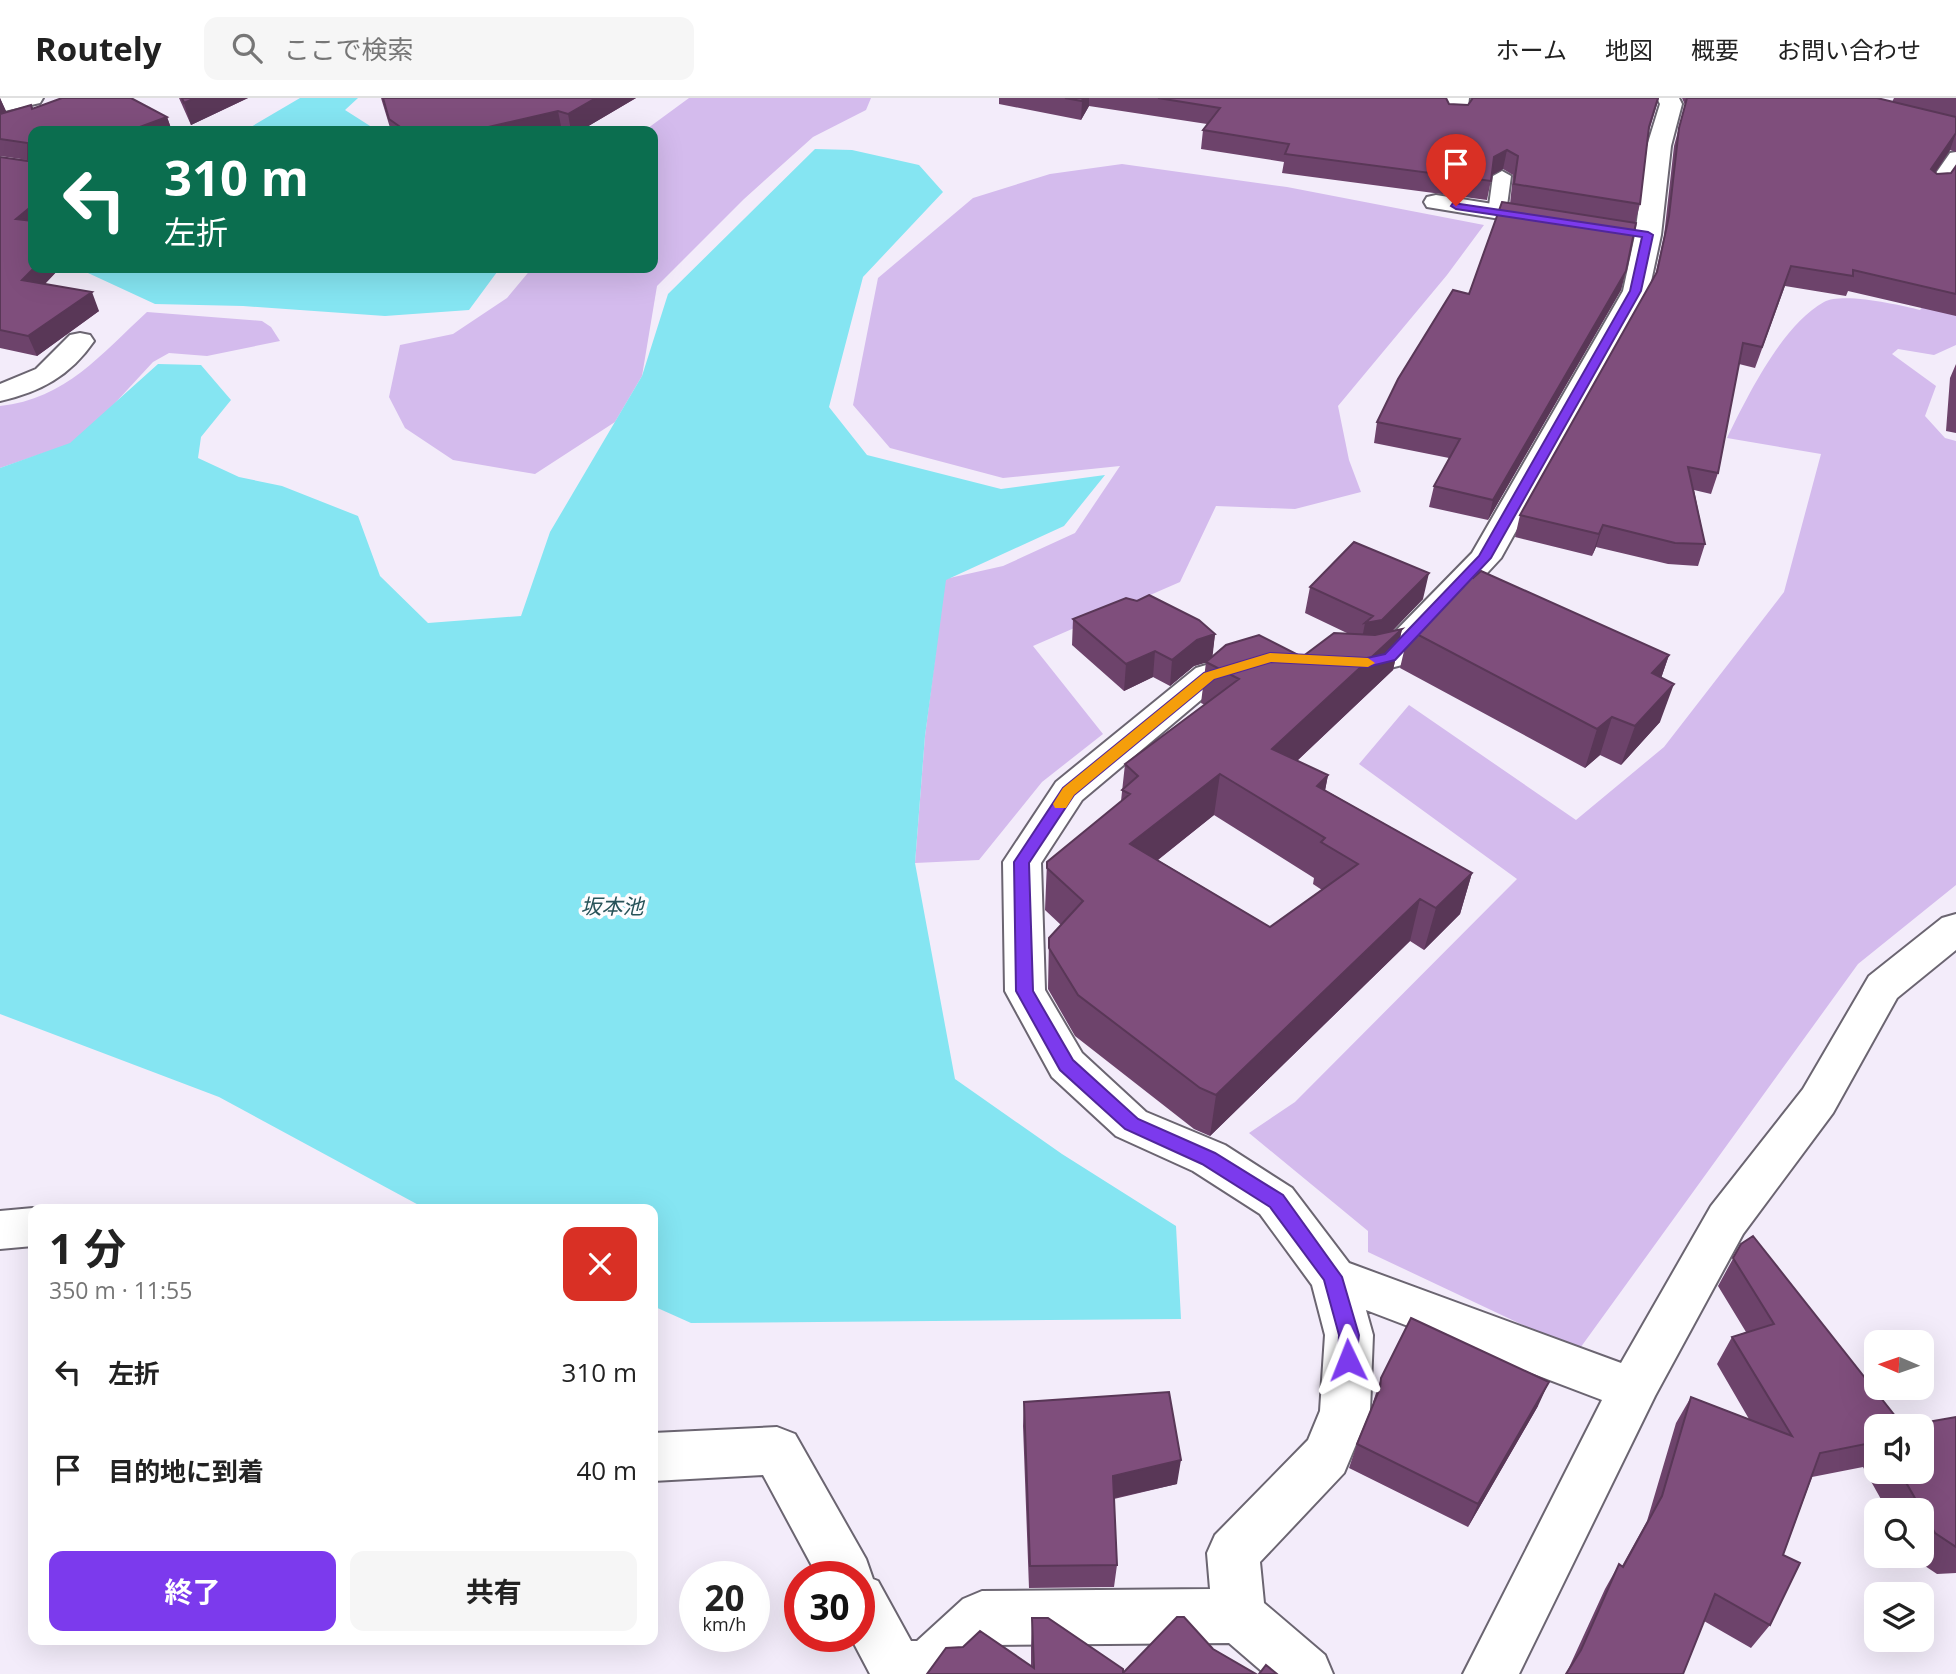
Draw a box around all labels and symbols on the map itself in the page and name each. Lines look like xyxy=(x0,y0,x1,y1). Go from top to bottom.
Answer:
pin xyxy=(1426,134,1486,206)
water label: 坂本池 xyxy=(581,892,645,920)
position arrow xyxy=(1311,1323,1385,1397)
north arrow xyxy=(1864,1330,1934,1400)
speed limit sign: 30 xyxy=(784,1561,875,1652)

